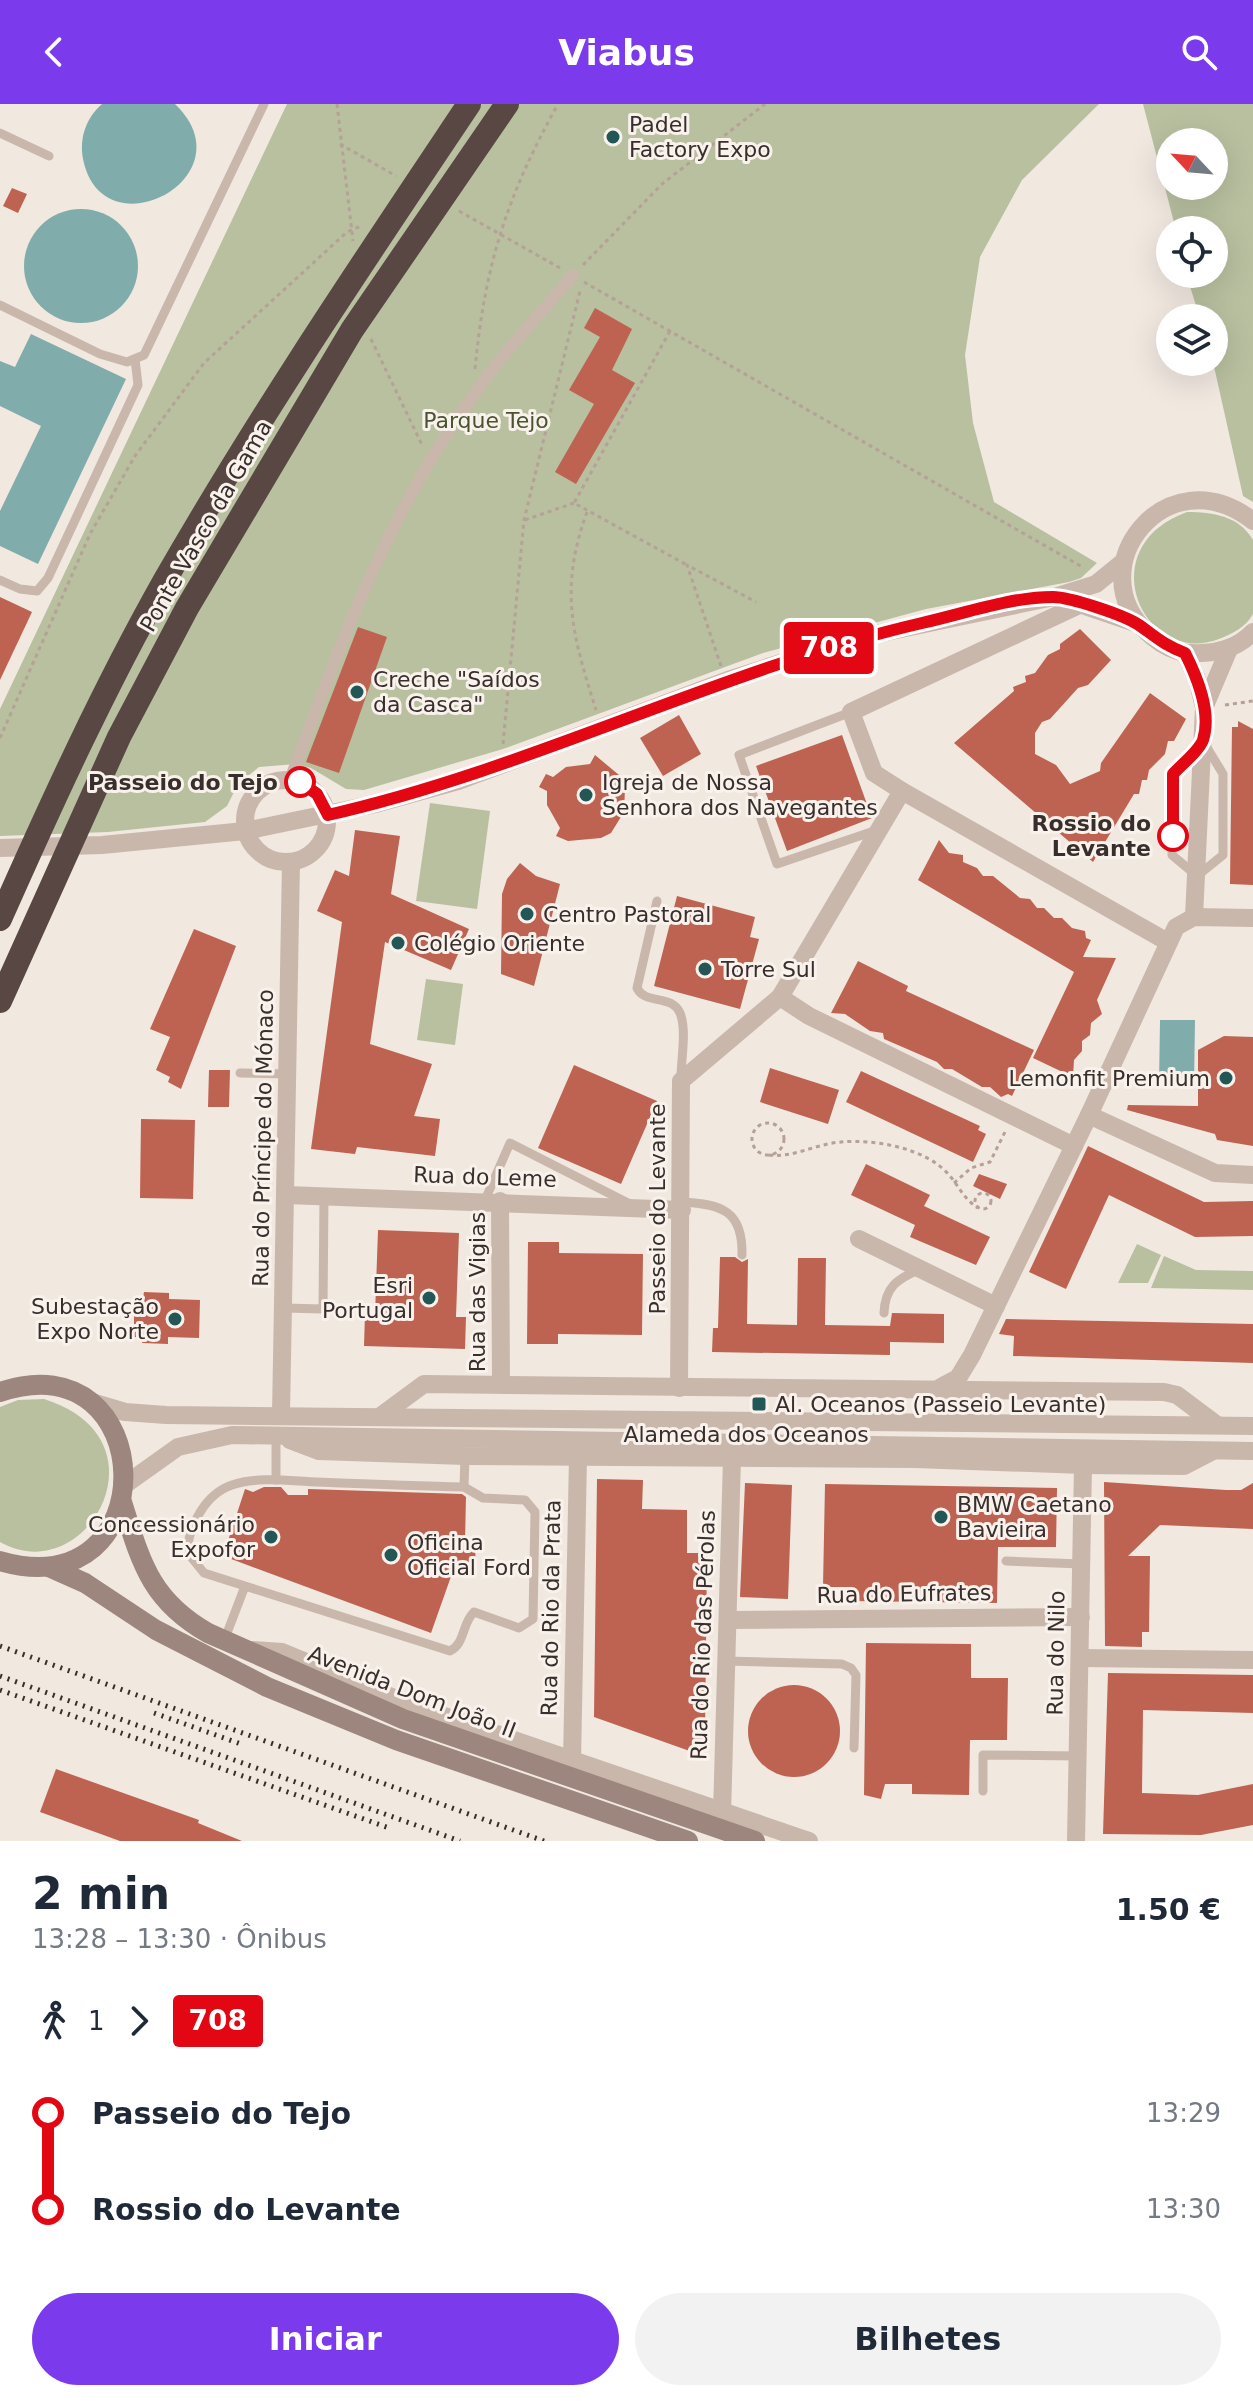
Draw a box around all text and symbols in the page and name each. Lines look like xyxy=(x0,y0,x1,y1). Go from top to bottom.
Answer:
icon: back xyxy=(32,30,76,74)
icon: search xyxy=(1177,30,1221,74)
text: Viabus xyxy=(558,32,695,73)
place label: Padel Factory Expo xyxy=(629,112,771,162)
marker: Padel Factory Expo xyxy=(604,128,622,146)
north arrow xyxy=(1156,128,1228,200)
map controls xyxy=(1156,128,1228,376)
button: locate xyxy=(1156,216,1228,288)
button: layers xyxy=(1156,304,1228,376)
park label: Parque Tejo xyxy=(423,408,549,433)
street label: Ponte Vasco da Gama xyxy=(135,416,277,636)
line badge: 708 xyxy=(783,622,875,674)
text: 708 xyxy=(800,631,858,664)
place label: Creche "Saídos da Casca" xyxy=(373,667,540,717)
marker: Creche "Saídos da Casca" xyxy=(348,683,366,701)
marker: Passeio do Tejo xyxy=(285,767,315,797)
place label: Passeio do Tejo xyxy=(88,770,278,795)
place label: Igreja de Nossa Senhora dos Navegantes xyxy=(602,770,878,820)
marker: Igreja de Nossa Senhora dos Navegantes xyxy=(577,786,595,804)
place label: Rossio do Levante xyxy=(1032,811,1151,861)
marker: Rossio do Levante xyxy=(1158,821,1188,851)
place label: Centro Pastoral xyxy=(543,902,711,927)
marker: Centro Pastoral xyxy=(518,905,536,923)
place label: Colégio Oriente xyxy=(414,931,585,956)
marker: Colégio Oriente xyxy=(389,934,407,952)
place label: Torre Sul xyxy=(720,957,816,982)
marker: Torre Sul xyxy=(696,960,714,978)
street label: Rua do Príncipe do Mónaco xyxy=(248,989,278,1287)
place label: Lemonfit Premium xyxy=(1008,1066,1210,1091)
marker: Lemonfit Premium xyxy=(1217,1069,1235,1087)
street label: Passeio do Levante xyxy=(645,1103,670,1315)
street label: Rua do Leme xyxy=(413,1162,557,1192)
street label: Rua das Vigias xyxy=(465,1212,490,1372)
place label: Esri Portugal xyxy=(322,1273,413,1323)
marker: Esri Portugal xyxy=(420,1289,438,1307)
place label: Subestação Expo Norte xyxy=(31,1294,159,1344)
marker: Subestação Expo Norte xyxy=(166,1310,184,1328)
place label: Al. Oceanos (Passeio Levante) xyxy=(775,1392,1106,1417)
marker: Al. Oceanos (Passeio Levante) xyxy=(750,1395,768,1413)
street label: Alameda dos Oceanos xyxy=(623,1422,869,1447)
place label: BMW Caetano Bavieira xyxy=(957,1492,1112,1542)
street label: Rua do Rio da Prata xyxy=(537,1499,565,1717)
marker: BMW Caetano Bavieira xyxy=(932,1508,950,1526)
street label: Rua do Rio das Pérolas xyxy=(686,1510,720,1760)
place label: Concessionário Expofor xyxy=(88,1512,256,1562)
marker: Concessionário Expofor xyxy=(262,1528,280,1546)
place label: Oficina Oficial Ford xyxy=(407,1530,531,1580)
marker: Oficina Oficial Ford xyxy=(382,1546,400,1564)
street label: Rua do Eufrates xyxy=(816,1580,992,1608)
street label: Rua do Nilo xyxy=(1042,1590,1070,1716)
street label: Avenida Dom João II xyxy=(305,1641,519,1743)
text: 2 min xyxy=(32,1868,170,1919)
text: 1.50 € xyxy=(1116,1892,1221,1927)
text: 13:28 – 13:30 · Ônibus xyxy=(32,1924,327,1954)
icon: walk xyxy=(32,1999,76,2043)
icon: forward xyxy=(117,1999,161,2043)
text: 708 xyxy=(189,2004,247,2037)
text: 1 xyxy=(88,2006,105,2036)
text: Passeio do Tejo xyxy=(92,2096,351,2131)
text: 13:29 xyxy=(1146,2098,1221,2128)
text: Rossio do Levante xyxy=(92,2192,401,2227)
text: 13:30 xyxy=(1146,2194,1221,2224)
button: Iniciar xyxy=(32,2293,619,2385)
button: Bilhetes xyxy=(635,2293,1221,2385)

